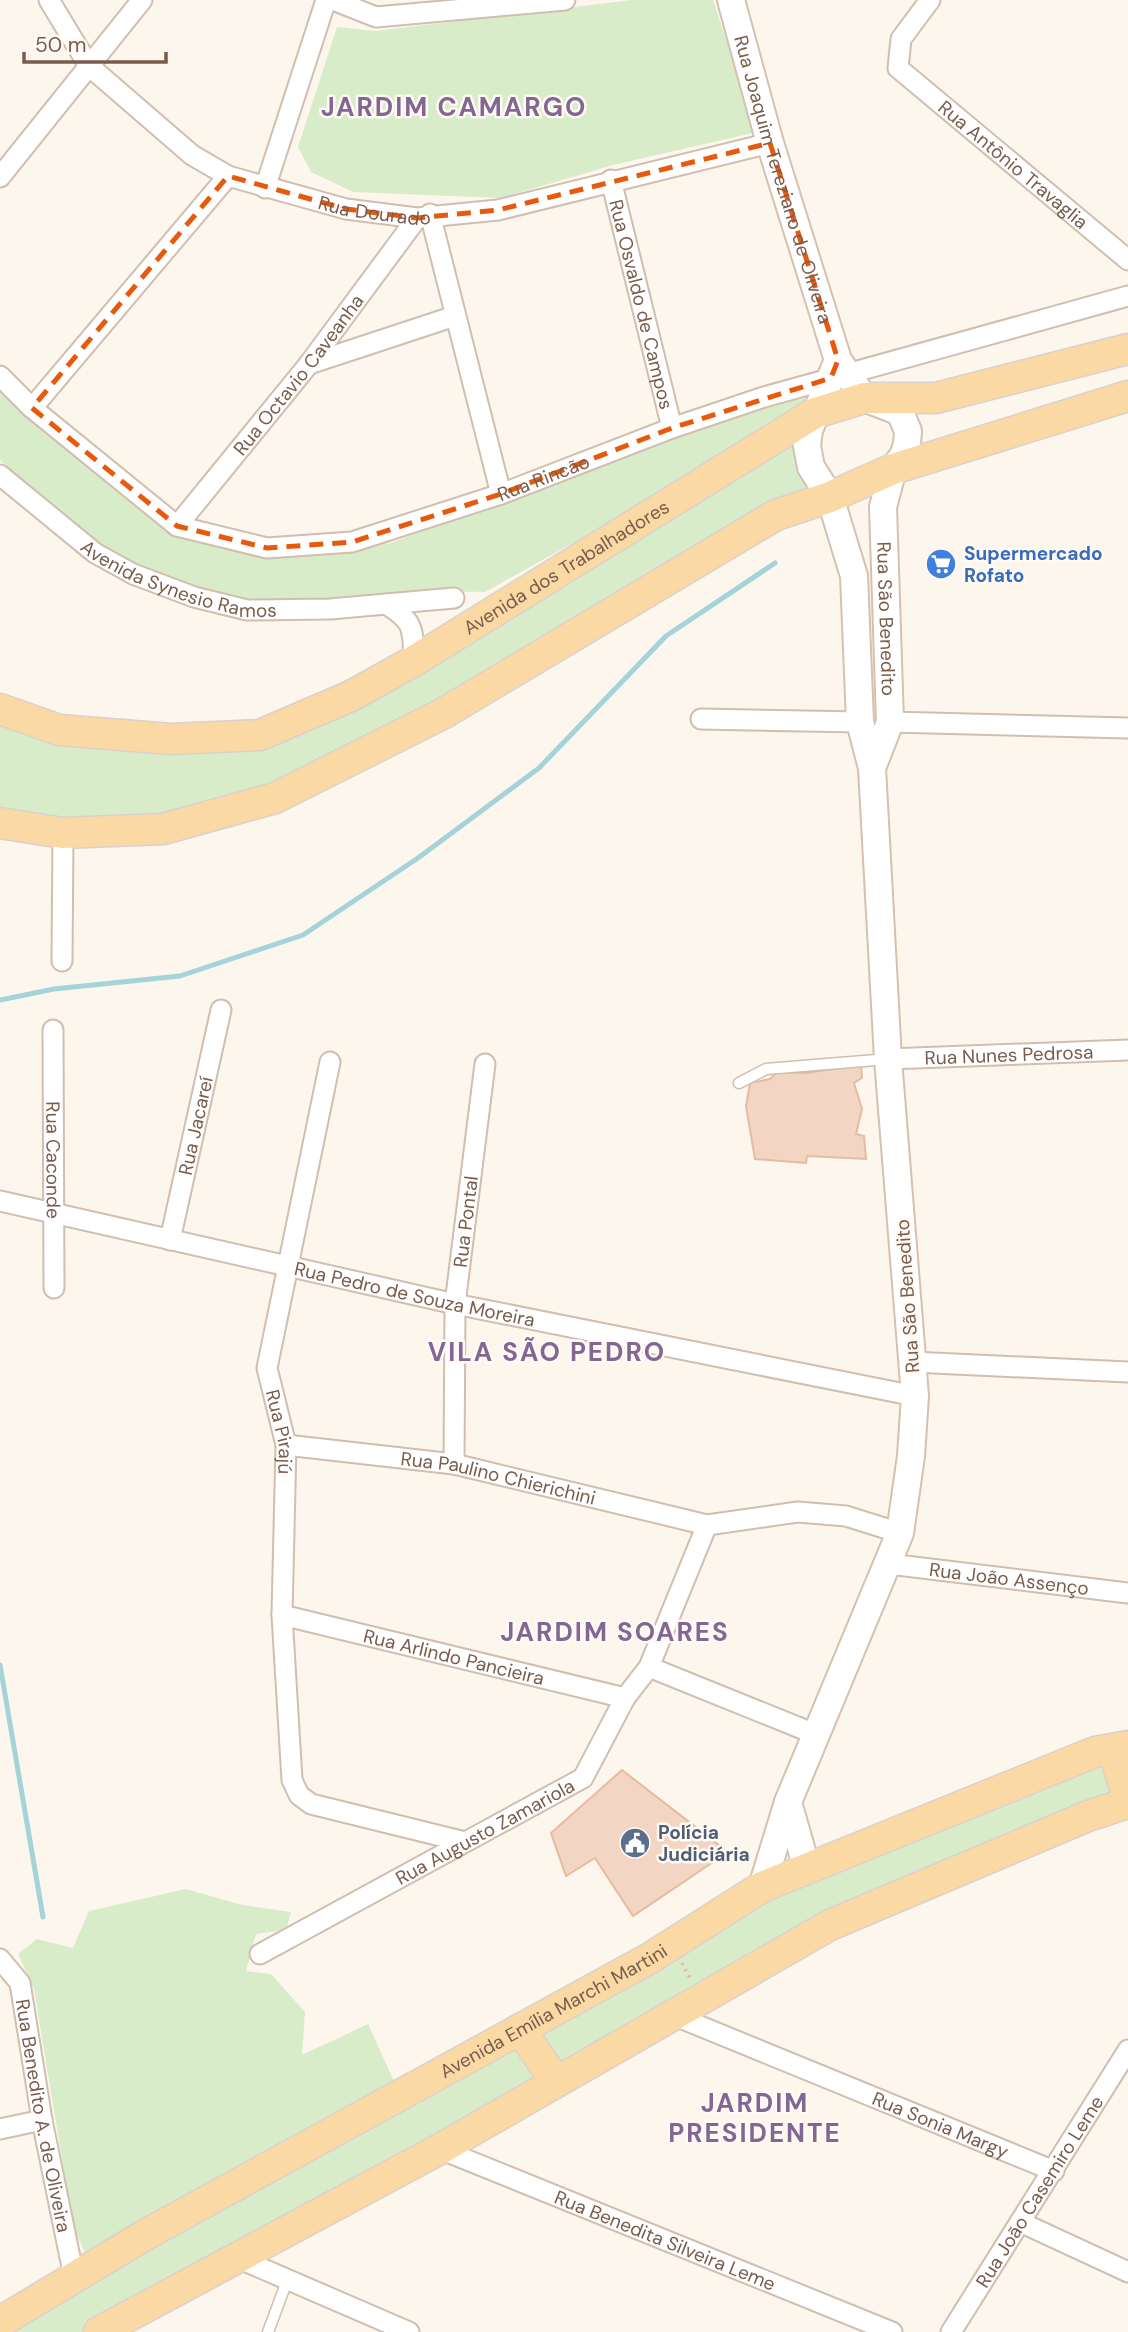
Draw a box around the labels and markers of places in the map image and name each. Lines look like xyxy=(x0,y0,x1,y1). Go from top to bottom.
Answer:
place label: Supermercado Rofato xyxy=(964,541,1102,588)
supermarket icon: Supermercado Rofato xyxy=(924,547,958,581)
place label: Polícia Judiciária xyxy=(658,1820,750,1867)
public building icon: Polícia Judiciária xyxy=(618,1826,652,1860)

